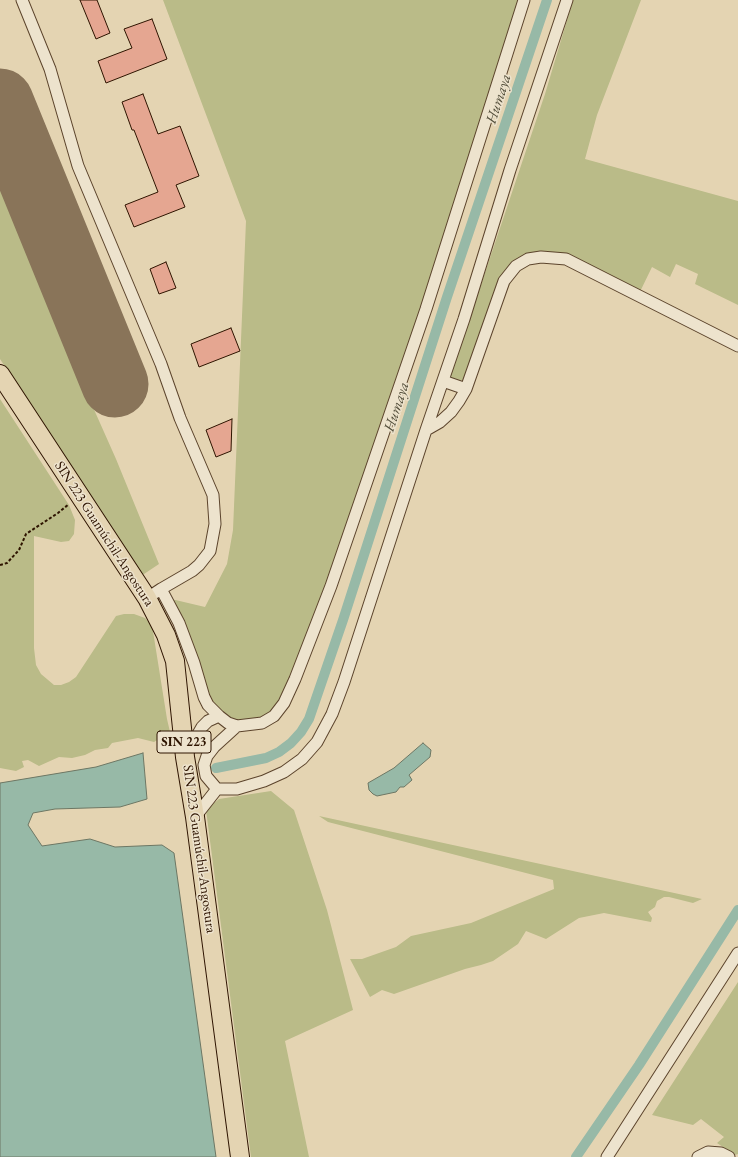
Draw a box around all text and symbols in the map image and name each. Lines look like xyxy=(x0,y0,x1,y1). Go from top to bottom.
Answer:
water label: Humaya xyxy=(483,72,515,126)
water label: Humaya xyxy=(381,380,413,434)
street label: SIN 223 Guamúchil-Angostura xyxy=(51,458,157,610)
road number: SIN 223 xyxy=(157,731,211,753)
street label: SIN 223 Guamúchil-Angostura xyxy=(179,764,219,934)

